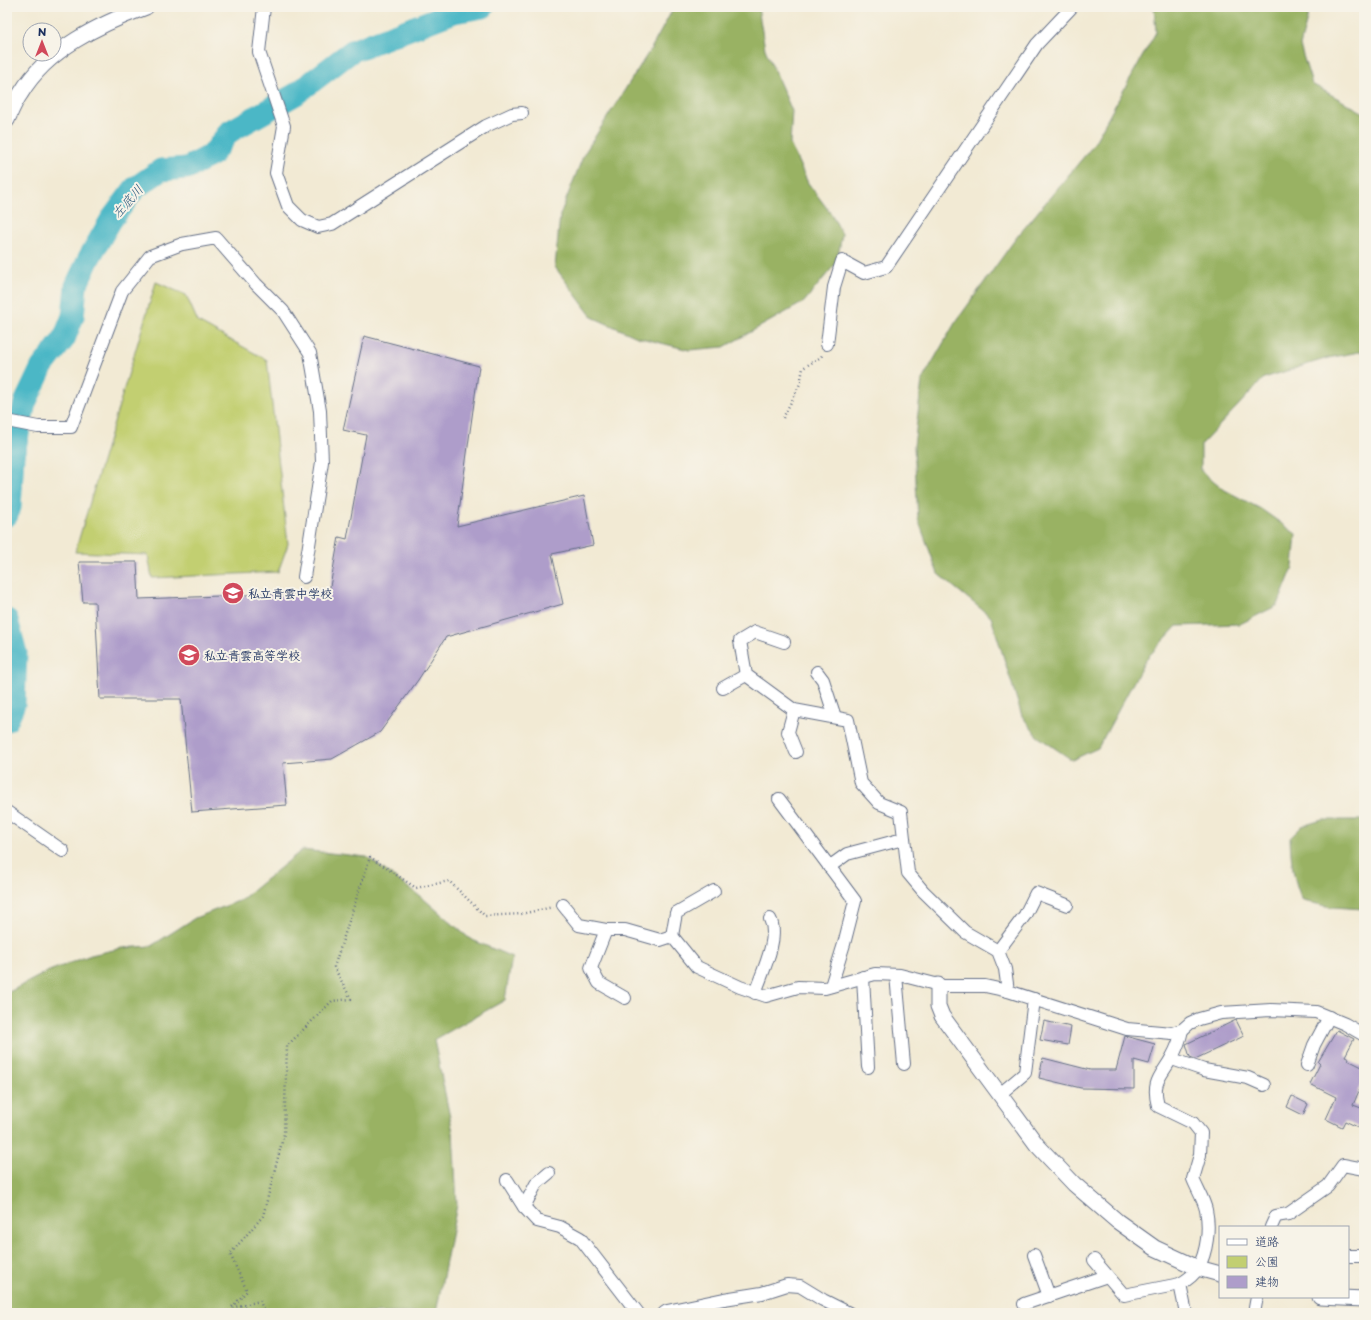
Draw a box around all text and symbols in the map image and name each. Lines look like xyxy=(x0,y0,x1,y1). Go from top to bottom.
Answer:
north arrow xyxy=(22,22,62,62)
text: N xyxy=(38,23,47,40)
water label: 左底川 xyxy=(107,180,147,222)
school or university icon: 私立青雲中学校 xyxy=(220,580,246,606)
place label: 私立青雲中学校 xyxy=(248,584,332,602)
school or university icon: 私立青雲高等学校 xyxy=(176,642,202,668)
place label: 私立青雲高等学校 xyxy=(204,646,300,664)
legend xyxy=(1219,1226,1349,1298)
text: 道路 xyxy=(1255,1232,1279,1250)
text: 公園 xyxy=(1255,1252,1279,1270)
text: 建物 xyxy=(1255,1272,1279,1290)

